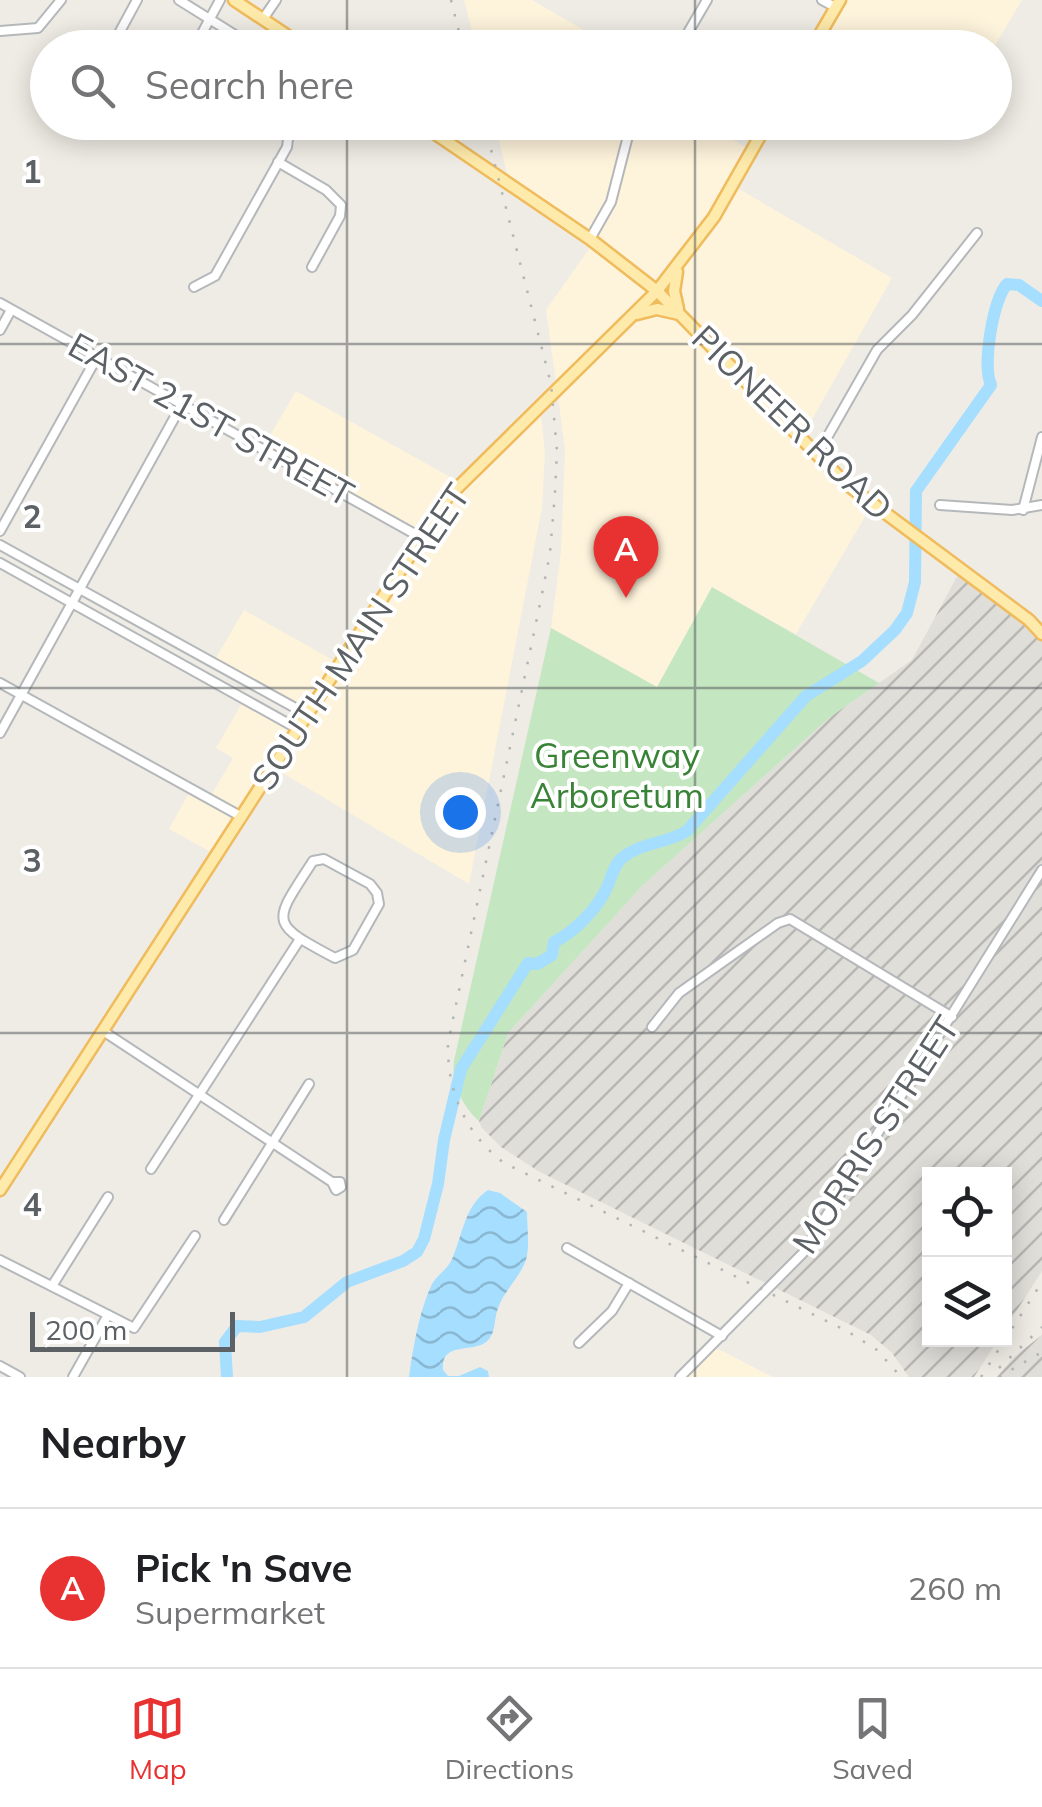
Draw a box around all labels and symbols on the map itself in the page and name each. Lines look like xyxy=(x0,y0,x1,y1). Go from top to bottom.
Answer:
text: 1 xyxy=(22,151,42,191)
street label: PIONEER ROAD xyxy=(683,315,902,529)
street label: EAST 21ST STREET xyxy=(61,323,362,516)
street label: SOUTH MAIN STREET xyxy=(241,475,479,798)
text: 2 xyxy=(22,496,42,536)
pin: A xyxy=(594,516,658,598)
park label: Greenway Arboretum xyxy=(530,733,704,817)
your location xyxy=(435,787,486,838)
text: 3 xyxy=(22,840,42,880)
street label: MORRIS STREET xyxy=(782,1008,968,1261)
text: 4 xyxy=(22,1184,42,1224)
scale bar xyxy=(30,1307,235,1352)

